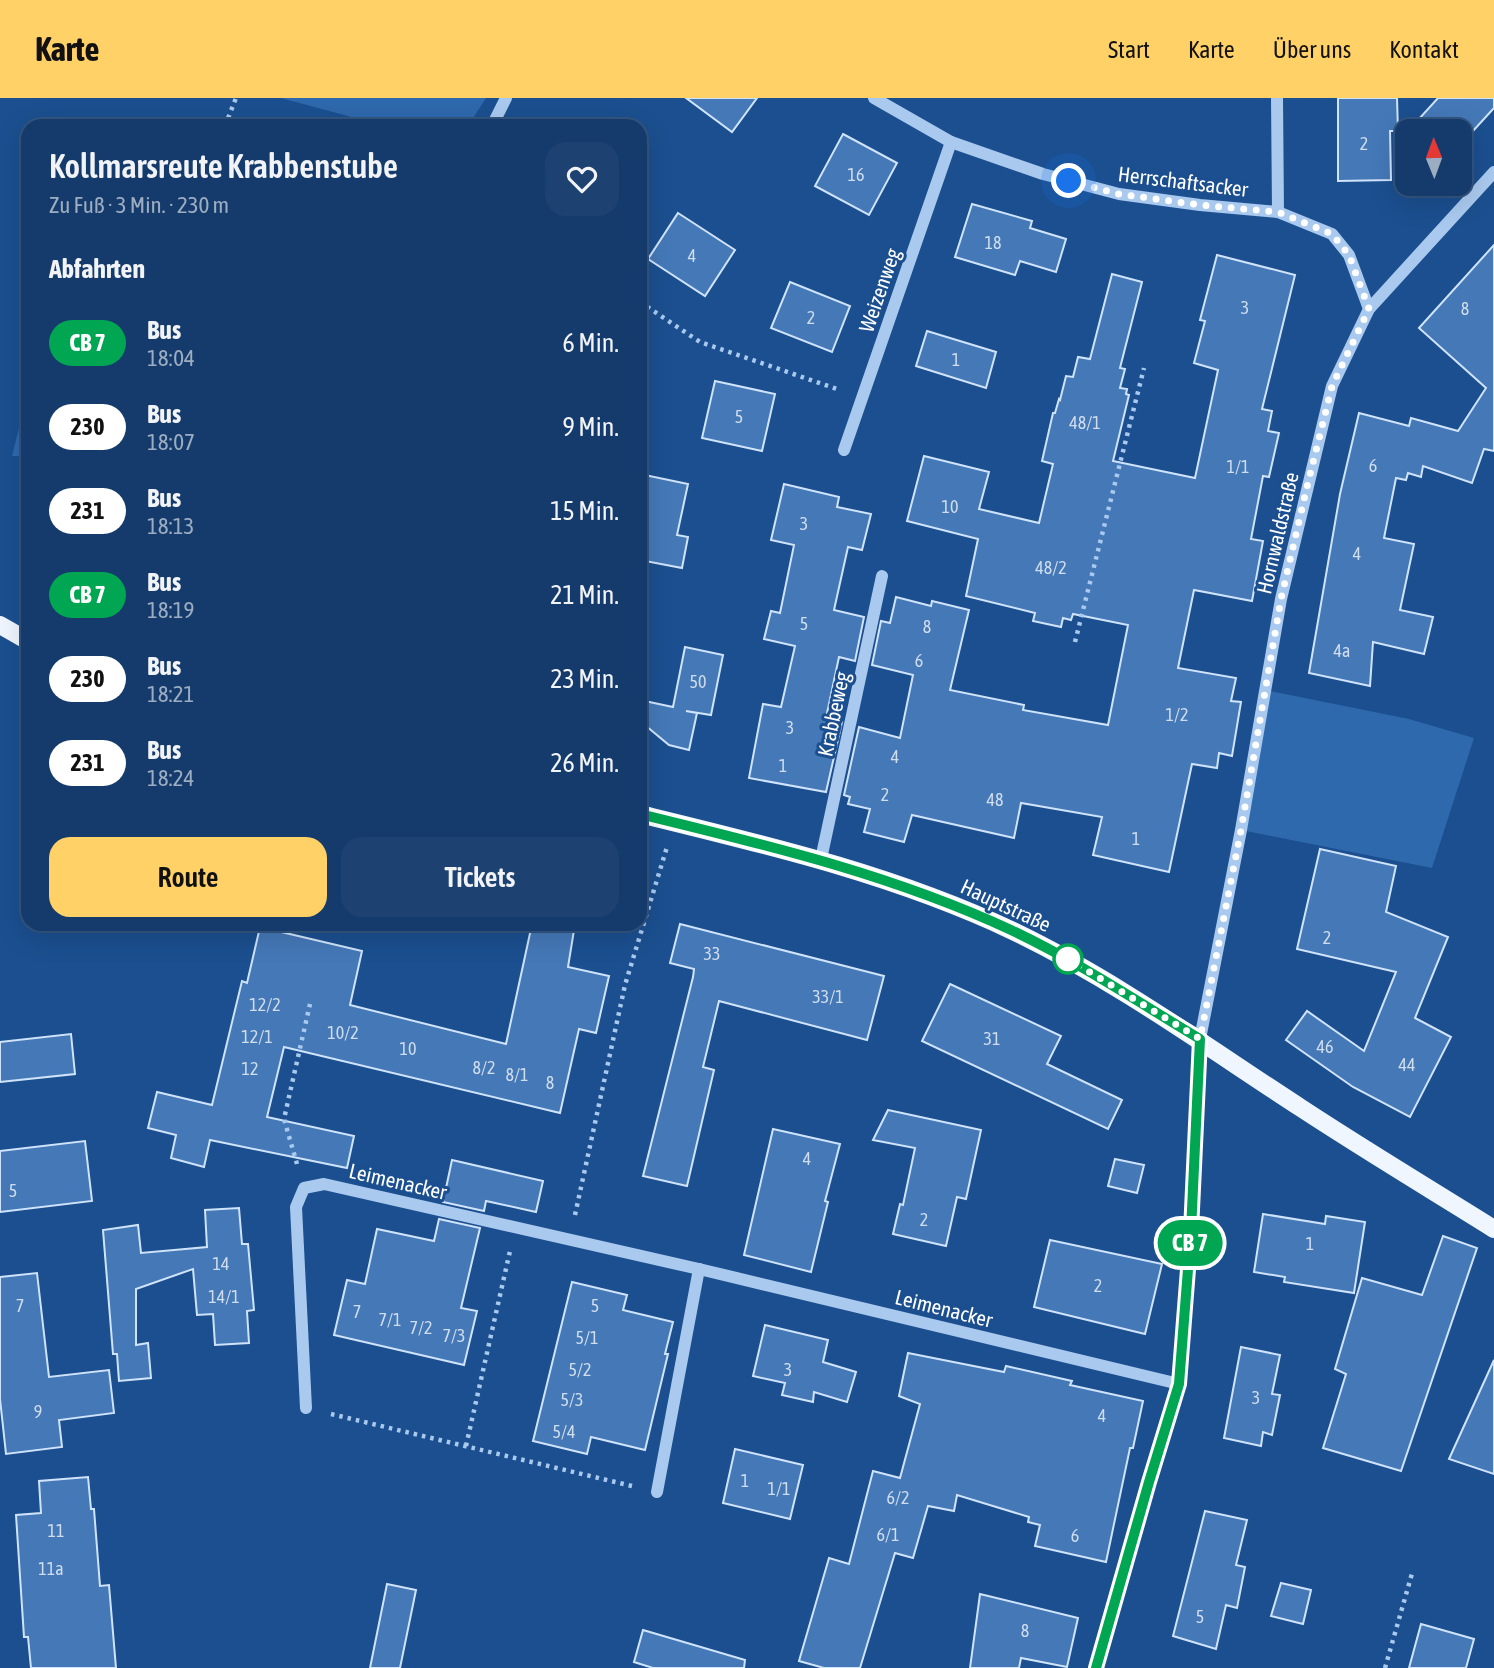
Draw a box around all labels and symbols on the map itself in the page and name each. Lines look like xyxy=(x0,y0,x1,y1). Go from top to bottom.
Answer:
north arrow xyxy=(1395,119,1472,196)
house number: 2 xyxy=(1360,133,1368,154)
street label: Herrschaftsacker xyxy=(1117,161,1250,201)
your location xyxy=(1051,163,1086,198)
house number: 16 xyxy=(848,164,864,185)
house number: 18 xyxy=(985,232,1001,253)
house number: 4 xyxy=(688,245,696,266)
street label: Weizenweg xyxy=(854,245,904,335)
house number: 3 xyxy=(1241,297,1249,318)
house number: 8 xyxy=(1461,298,1469,319)
house number: 2 xyxy=(807,307,815,328)
house number: 1 xyxy=(952,349,960,370)
house number: 5 xyxy=(735,406,743,427)
house number: 48/1 xyxy=(1069,412,1101,433)
house number: 6 xyxy=(1369,455,1377,476)
house number: 1/1 xyxy=(1226,456,1250,477)
street label: Hornwaldstraße xyxy=(1251,470,1303,596)
house number: 10 xyxy=(942,496,958,517)
house number: 3 xyxy=(800,513,808,534)
house number: 4 xyxy=(1353,543,1361,564)
house number: 48/2 xyxy=(1035,557,1067,578)
house number: 5 xyxy=(800,613,808,634)
house number: 8 xyxy=(923,616,931,637)
house number: 4a xyxy=(1334,640,1350,661)
house number: 6 xyxy=(915,650,923,671)
street label: Krabbeweg xyxy=(812,669,854,759)
house number: 50 xyxy=(690,671,706,692)
house number: 1/2 xyxy=(1165,704,1189,725)
house number: 3 xyxy=(786,717,794,738)
house number: 4 xyxy=(891,746,899,767)
house number: 1 xyxy=(779,755,787,776)
house number: 2 xyxy=(881,784,889,805)
house number: 48 xyxy=(987,789,1003,810)
house number: 1 xyxy=(1132,828,1140,849)
street label: Hauptstraße xyxy=(957,874,1055,936)
house number: 2 xyxy=(1323,927,1331,948)
house number: 33 xyxy=(704,943,720,964)
unlabelled marker xyxy=(1053,944,1083,974)
house number: 33/1 xyxy=(812,986,844,1007)
house number: 12/2 xyxy=(249,994,281,1015)
house number: 10/2 xyxy=(327,1022,359,1043)
house number: 12/1 xyxy=(241,1026,273,1047)
house number: 31 xyxy=(984,1028,1000,1049)
house number: 46 xyxy=(1317,1036,1333,1057)
house number: 10 xyxy=(400,1038,416,1059)
house number: 44 xyxy=(1399,1054,1415,1075)
house number: 8/2 xyxy=(472,1057,496,1078)
house number: 12 xyxy=(242,1058,258,1079)
house number: 8/1 xyxy=(505,1064,529,1085)
house number: 8 xyxy=(546,1072,554,1093)
house number: 4 xyxy=(803,1148,811,1169)
street label: Leimenacker xyxy=(347,1158,450,1204)
house number: 5 xyxy=(9,1180,17,1201)
house number: 2 xyxy=(920,1209,928,1230)
line badge: CB 7 xyxy=(1141,1220,1239,1266)
house number: 1 xyxy=(1306,1233,1314,1254)
house number: 14 xyxy=(213,1253,229,1274)
house number: 2 xyxy=(1094,1275,1102,1296)
street label: Leimenacker xyxy=(893,1284,996,1332)
house number: 14/1 xyxy=(208,1286,240,1307)
house number: 7 xyxy=(16,1295,24,1316)
house number: 5 xyxy=(591,1295,599,1316)
house number: 7 xyxy=(353,1301,361,1322)
house number: 7/1 xyxy=(378,1309,402,1330)
house number: 7/2 xyxy=(409,1317,433,1338)
house number: 7/3 xyxy=(442,1325,466,1346)
house number: 5/1 xyxy=(575,1327,599,1348)
house number: 5/2 xyxy=(568,1359,592,1380)
house number: 3 xyxy=(784,1359,792,1380)
house number: 3 xyxy=(1252,1387,1260,1408)
house number: 5/3 xyxy=(560,1389,584,1410)
house number: 9 xyxy=(34,1401,42,1422)
house number: 4 xyxy=(1098,1405,1106,1426)
house number: 5/4 xyxy=(552,1421,576,1442)
house number: 1 xyxy=(741,1470,749,1491)
house number: 1/1 xyxy=(767,1478,791,1499)
house number: 6/2 xyxy=(886,1487,910,1508)
house number: 11 xyxy=(48,1520,64,1541)
house number: 6/1 xyxy=(876,1524,900,1545)
house number: 6 xyxy=(1071,1525,1079,1546)
house number: 11a xyxy=(38,1558,64,1579)
house number: 5 xyxy=(1196,1606,1204,1627)
house number: 8 xyxy=(1021,1620,1029,1641)

